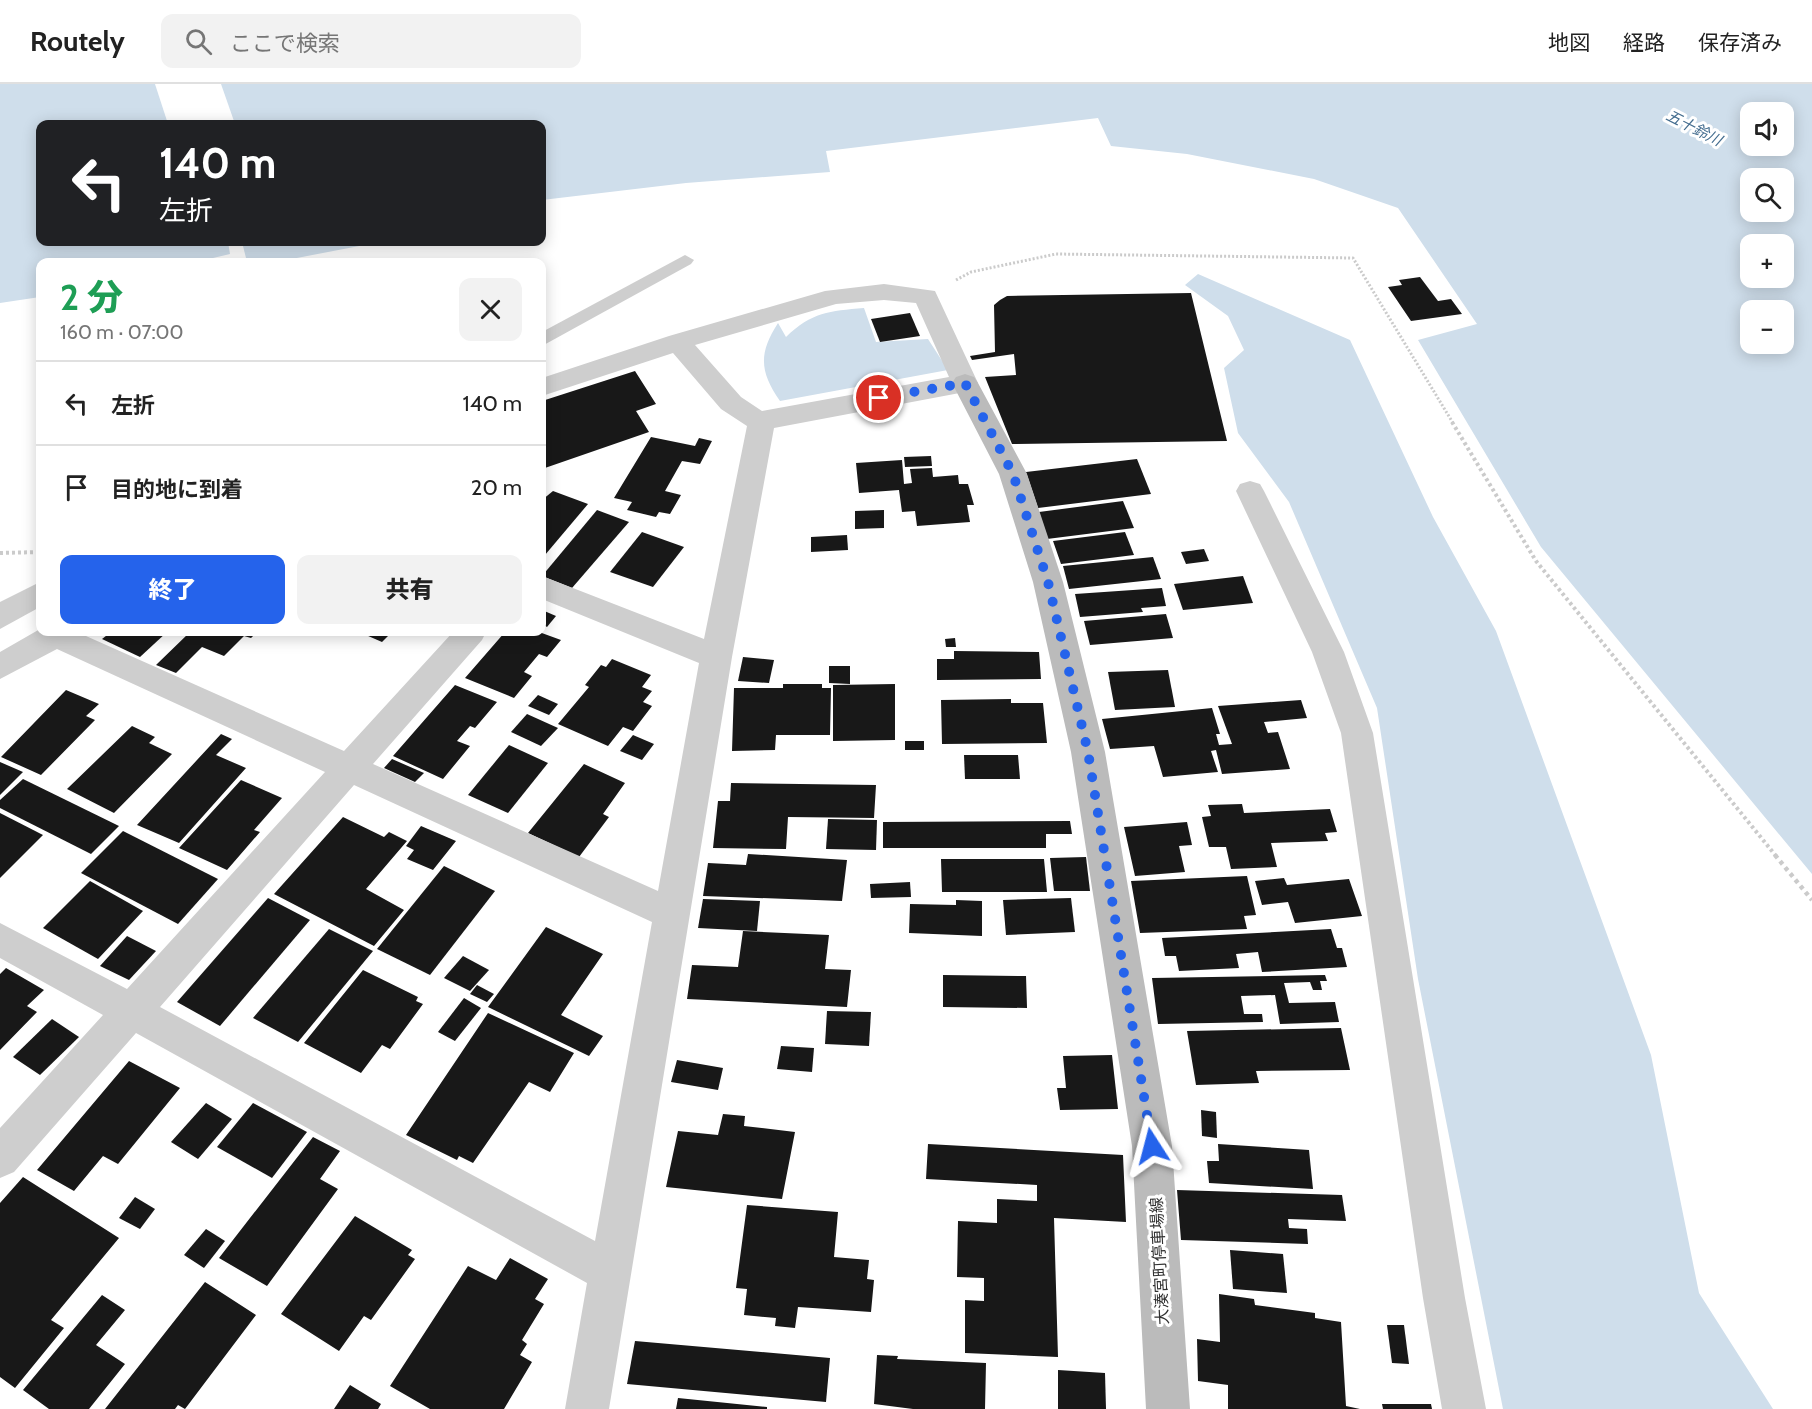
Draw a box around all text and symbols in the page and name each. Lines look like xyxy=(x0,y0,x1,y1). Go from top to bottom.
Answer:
search box xyxy=(161,14,581,68)
text: Routely xyxy=(30,24,125,58)
icon: search xyxy=(182,25,215,58)
text: ここで検索 xyxy=(230,30,340,57)
text: 地図 xyxy=(1548,30,1590,55)
text: 経路 xyxy=(1623,30,1665,55)
text: 保存済み xyxy=(1698,30,1782,55)
map controls xyxy=(1740,102,1794,354)
button: sound xyxy=(1740,102,1794,156)
water label: 五十鈴川 xyxy=(1663,106,1727,151)
text: 140 m xyxy=(159,137,276,189)
icon: left xyxy=(60,144,138,222)
button: search xyxy=(1740,168,1794,222)
text: 左折 xyxy=(159,194,213,227)
button: + xyxy=(1740,234,1794,288)
text: 2 分 xyxy=(60,275,123,319)
button: close xyxy=(459,278,522,341)
button: − xyxy=(1740,300,1794,354)
text: 160 m · 07:00 xyxy=(60,320,184,344)
pin xyxy=(853,372,904,423)
icon: arrive xyxy=(862,381,895,414)
icon: left xyxy=(60,387,93,420)
text: 140 m xyxy=(463,390,522,417)
text: 左折 xyxy=(111,392,155,419)
icon: arrive xyxy=(60,471,93,504)
text: 20 m xyxy=(471,474,522,501)
text: 目的地に到着 xyxy=(111,476,243,503)
button: 終了 xyxy=(60,555,285,624)
button: 共有 xyxy=(297,555,522,624)
position arrow xyxy=(1120,1114,1184,1178)
street label: 大湊宮町停車場線 xyxy=(1147,1197,1172,1325)

